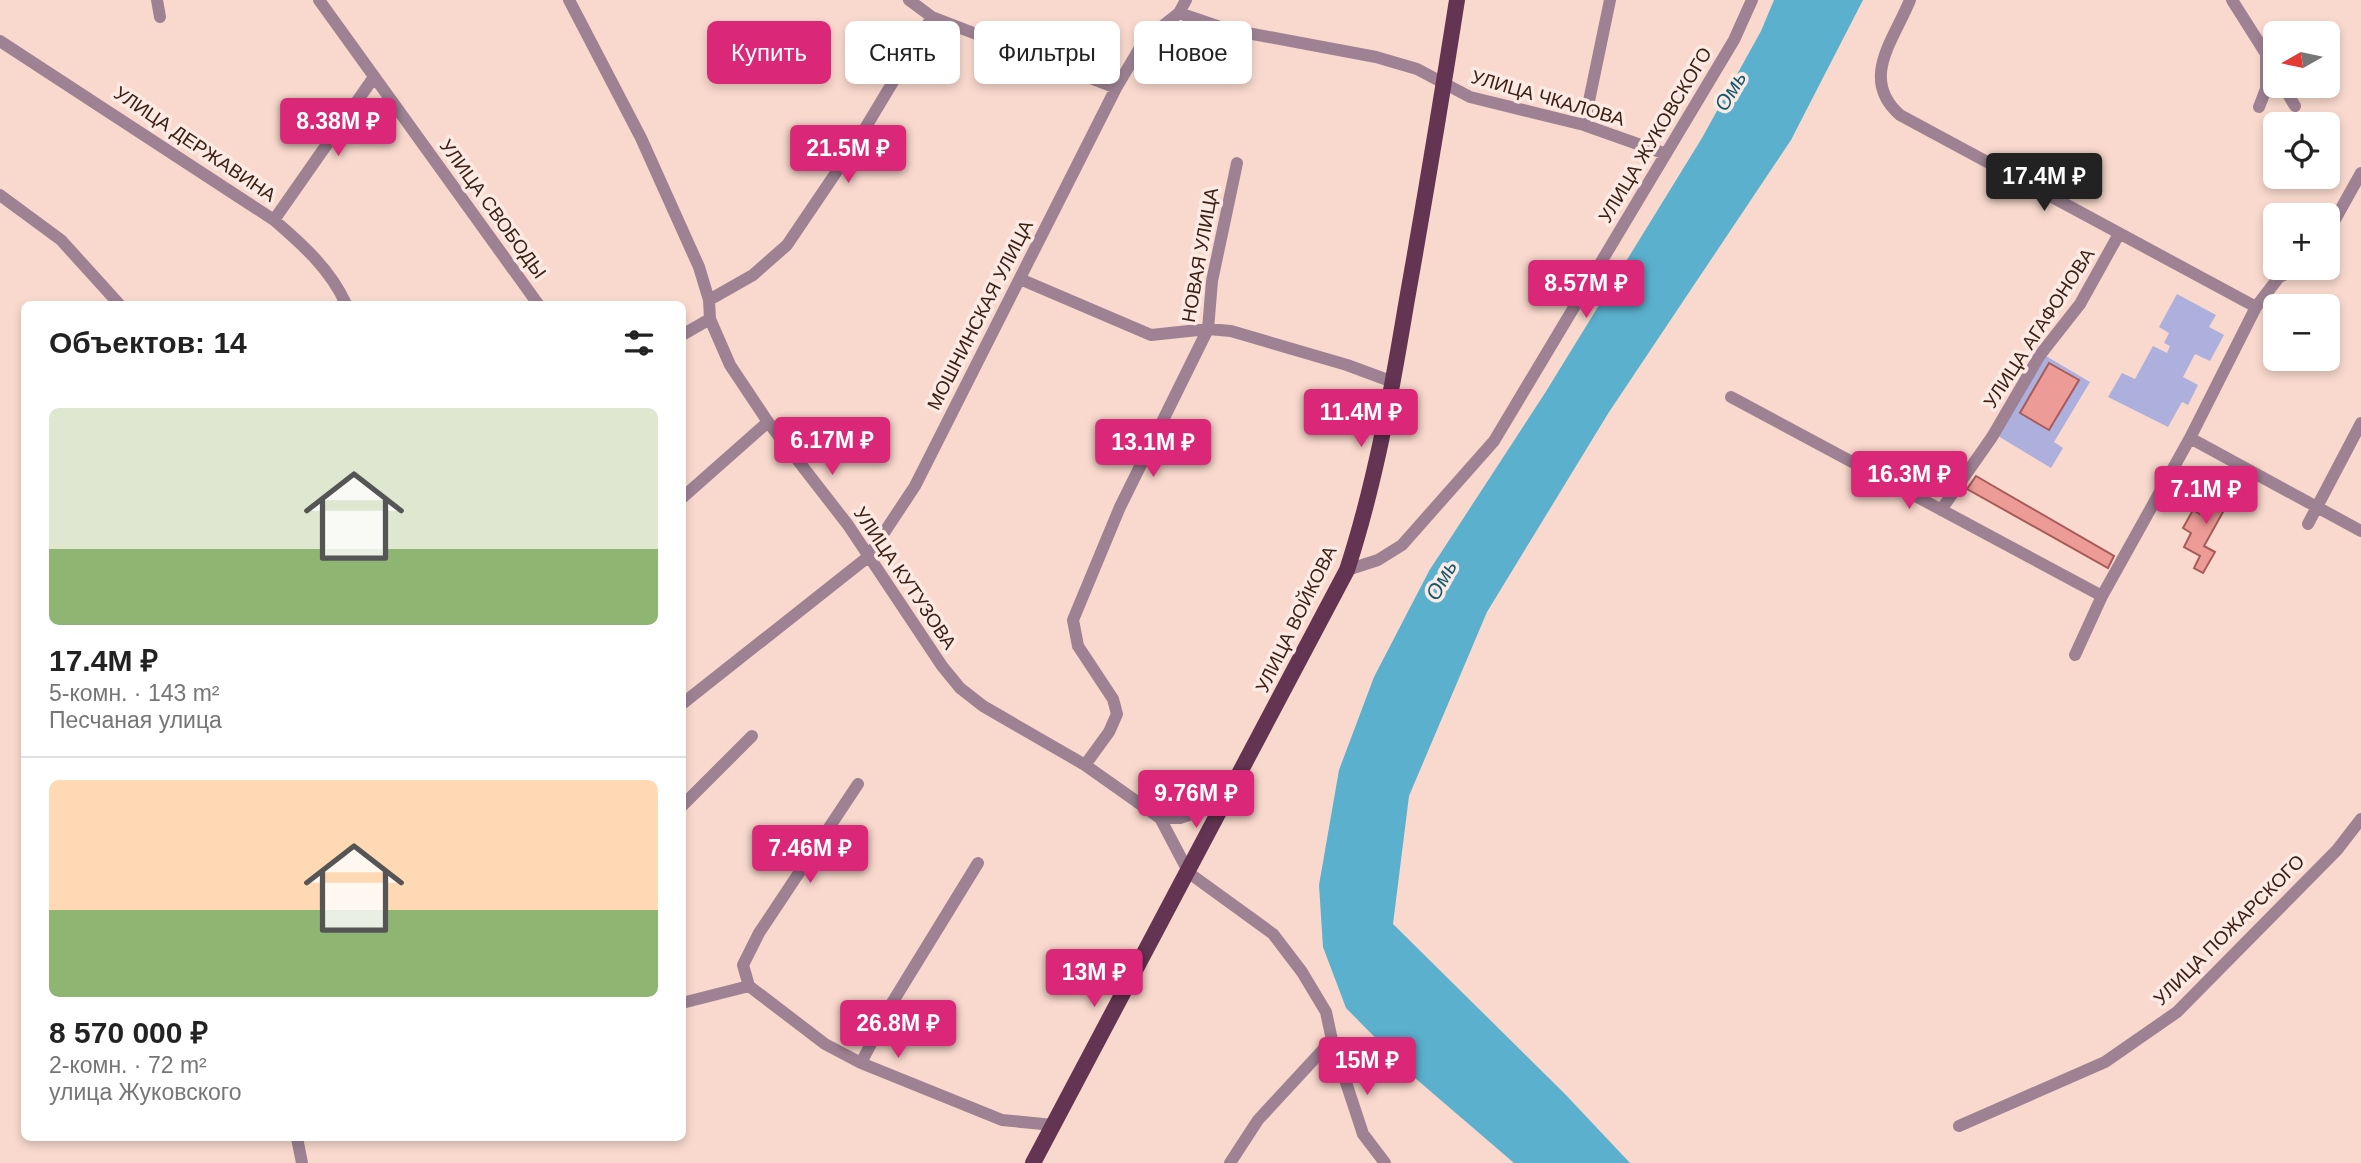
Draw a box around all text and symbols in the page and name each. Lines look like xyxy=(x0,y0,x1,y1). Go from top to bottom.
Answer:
chip: Купить xyxy=(707,21,831,84)
chip: Снять xyxy=(845,21,960,84)
chip: Фильтры xyxy=(974,21,1120,84)
chip: Новое xyxy=(1134,21,1252,84)
north arrow xyxy=(2263,21,2340,98)
map controls xyxy=(2263,21,2340,371)
street label: УЛИЦА ЖУКОВСКОГО xyxy=(1594,44,1716,226)
street label: УЛИЦА ЧКАЛОВА xyxy=(1469,66,1627,130)
water label: Омь xyxy=(1710,67,1750,115)
street label: УЛИЦА ДЕРЖАВИНА xyxy=(110,82,280,206)
pin: 8.38M ₽ xyxy=(273,99,403,158)
text: 8.38M ₽ xyxy=(296,108,380,134)
button: locate xyxy=(2263,112,2340,189)
pin: 21.5M ₽ xyxy=(783,125,913,185)
text: 21.5M ₽ xyxy=(806,135,890,161)
street label: УЛИЦА СВОБОДЫ xyxy=(436,136,550,282)
pin: 17.4M ₽ xyxy=(1979,154,2109,213)
text: 17.4M ₽ xyxy=(2002,163,2086,189)
street label: НОВАЯ УЛИЦА xyxy=(1178,186,1222,324)
button: + xyxy=(2263,203,2340,280)
street label: МОШНИНСКАЯ УЛИЦА xyxy=(923,216,1037,413)
street label: УЛИЦА АГАФОНОВА xyxy=(1980,244,2099,412)
pin: 8.57M ₽ xyxy=(1521,260,1651,320)
text: 8.57M ₽ xyxy=(1544,270,1628,296)
button: − xyxy=(2263,294,2340,371)
icon: filters xyxy=(620,324,658,362)
text: Объектов: 14 xyxy=(49,326,247,359)
pin: 11.4M ₽ xyxy=(1296,390,1426,449)
text: 11.4M ₽ xyxy=(1320,399,1402,425)
pin: 6.17M ₽ xyxy=(767,418,897,477)
pin: 13.1M ₽ xyxy=(1088,420,1218,479)
text: 6.17M ₽ xyxy=(790,427,874,453)
text: 13.1M ₽ xyxy=(1111,429,1195,455)
pin: 16.3M ₽ xyxy=(1844,452,1974,511)
icon: home xyxy=(291,453,417,579)
text: 16.3M ₽ xyxy=(1867,461,1951,487)
pin: 7.1M ₽ xyxy=(2149,466,2263,526)
text: 7.1M ₽ xyxy=(2171,476,2241,502)
street label: УЛИЦА КУТУЗОВА xyxy=(850,503,961,653)
street label: УЛИЦА ВОЙКОВА xyxy=(1251,542,1341,696)
water label: Омь xyxy=(1421,556,1461,604)
text: 17.4M ₽ xyxy=(49,644,158,677)
text: 5-комн. · 143 m² xyxy=(49,680,220,706)
text: Песчаная улица xyxy=(49,707,222,733)
pin: 9.76M ₽ xyxy=(1131,770,1261,830)
text: 9.76M ₽ xyxy=(1154,780,1238,806)
icon: home xyxy=(291,825,417,951)
pin: 7.46M ₽ xyxy=(745,826,875,885)
text: 7.46M ₽ xyxy=(768,835,852,861)
street label: УЛИЦА ПОЖАРСКОГО xyxy=(2150,851,2308,1009)
pin: 13M ₽ xyxy=(1045,950,1143,1009)
text: 13M ₽ xyxy=(1062,959,1126,985)
pin: 26.8M ₽ xyxy=(833,1000,963,1060)
text: 26.8M ₽ xyxy=(856,1010,940,1036)
text: 8 570 000 ₽ xyxy=(49,1016,208,1049)
pin: 15M ₽ xyxy=(1318,1038,1416,1097)
text: 15M ₽ xyxy=(1335,1047,1399,1073)
text: 2-комн. · 72 m² xyxy=(49,1052,207,1078)
text: улица Жуковского xyxy=(49,1079,241,1105)

